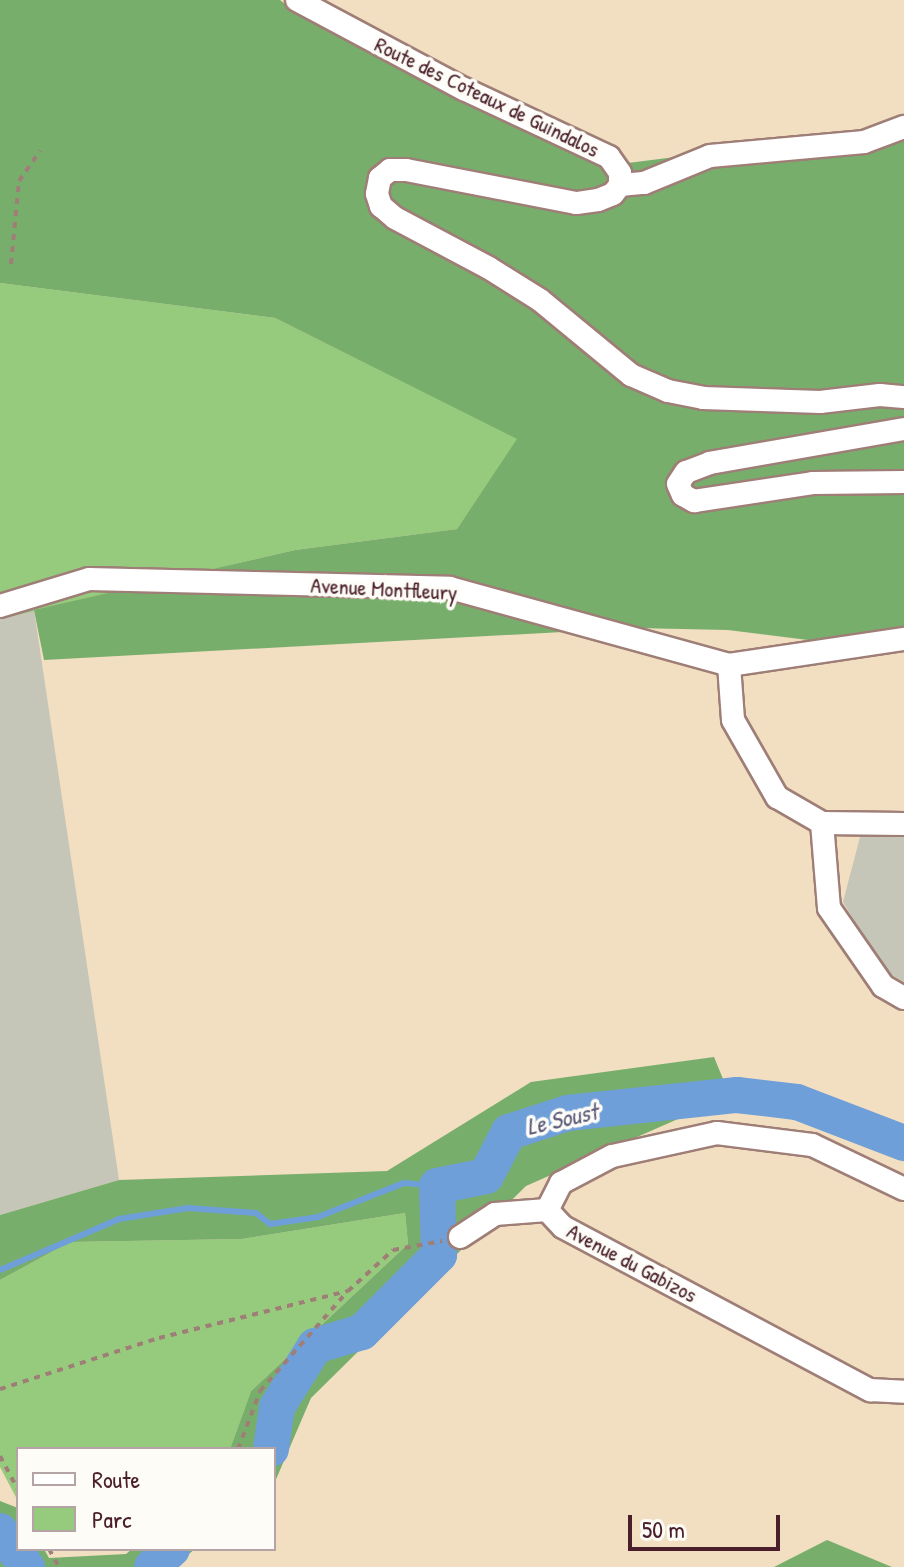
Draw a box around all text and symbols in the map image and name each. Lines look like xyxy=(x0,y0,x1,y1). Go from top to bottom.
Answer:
street label: Route des Coteaux de Guindalos xyxy=(370,31,604,163)
street label: Avenue Montfleury xyxy=(310,572,458,606)
water label: Le Soust xyxy=(524,1097,600,1141)
street label: Avenue du Gabizos xyxy=(563,1218,701,1308)
legend xyxy=(16,1447,276,1551)
text: Route xyxy=(92,1463,140,1495)
scale bar xyxy=(632,1499,784,1549)
text: Parc xyxy=(92,1503,132,1535)
text: 50 m xyxy=(642,1513,685,1545)

